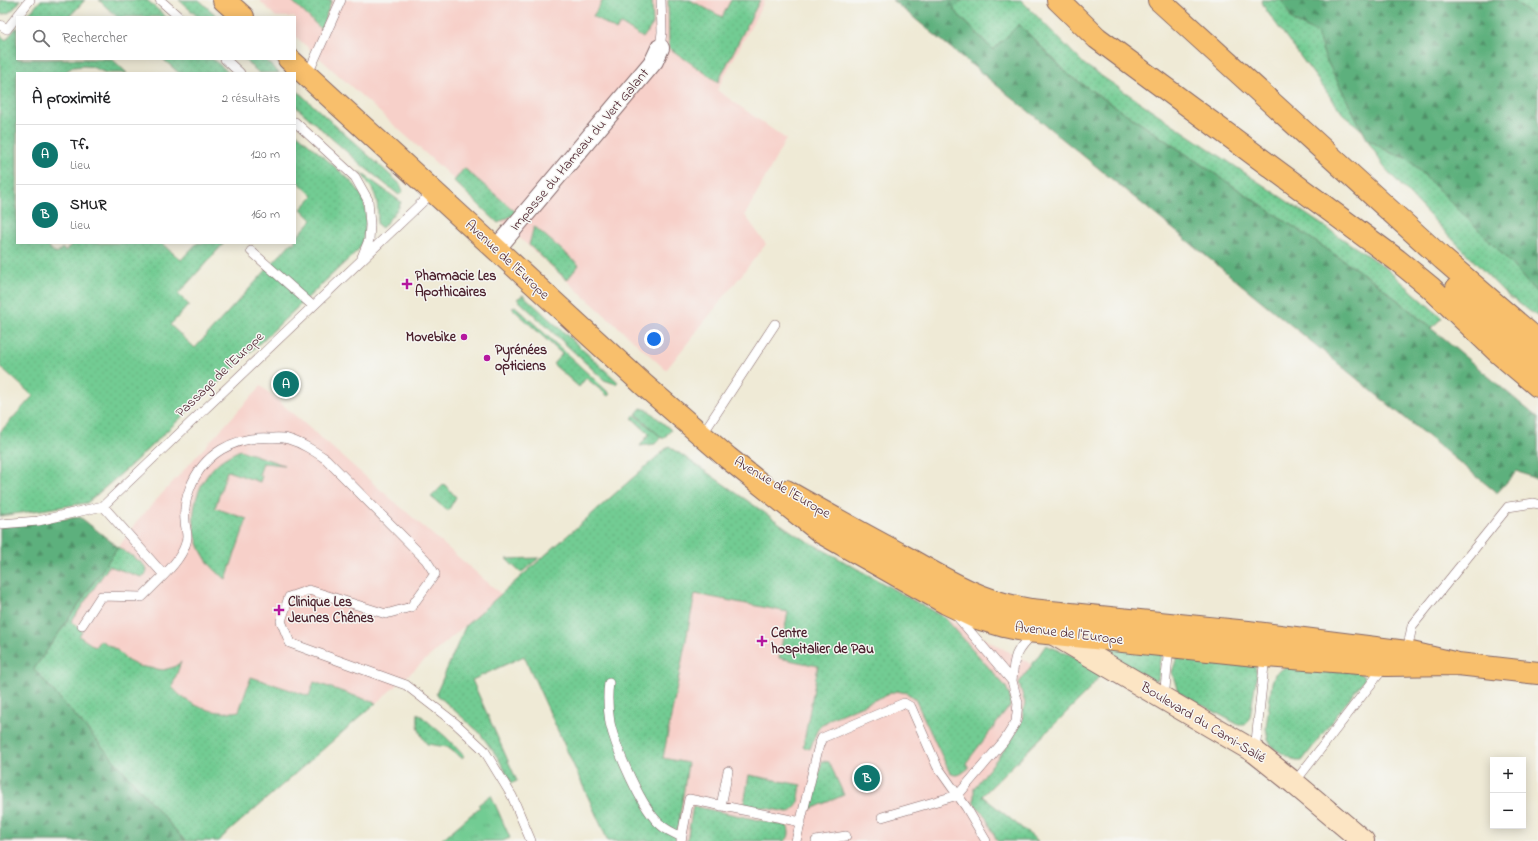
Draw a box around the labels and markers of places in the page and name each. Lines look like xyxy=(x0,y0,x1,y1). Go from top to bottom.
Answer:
place label: Pharmacie Les Apothicaires xyxy=(415,266,496,303)
marker: Pharmacie Les Apothicaires xyxy=(402,279,412,289)
place label: Movebike xyxy=(406,327,457,348)
marker: Movebike xyxy=(459,332,469,342)
place label: Pyrénées opticiens xyxy=(495,340,547,377)
marker: Pyrénées opticiens xyxy=(482,353,492,363)
pin: A xyxy=(273,369,299,399)
place label: Clinique Les Jeunes Chênes xyxy=(288,592,374,629)
marker: Clinique Les Jeunes Chênes xyxy=(273,604,285,616)
place label: Centre hospitalier de Pau xyxy=(771,623,874,660)
marker: Centre hospitalier de Pau xyxy=(756,635,768,647)
pin: B xyxy=(854,763,880,793)

